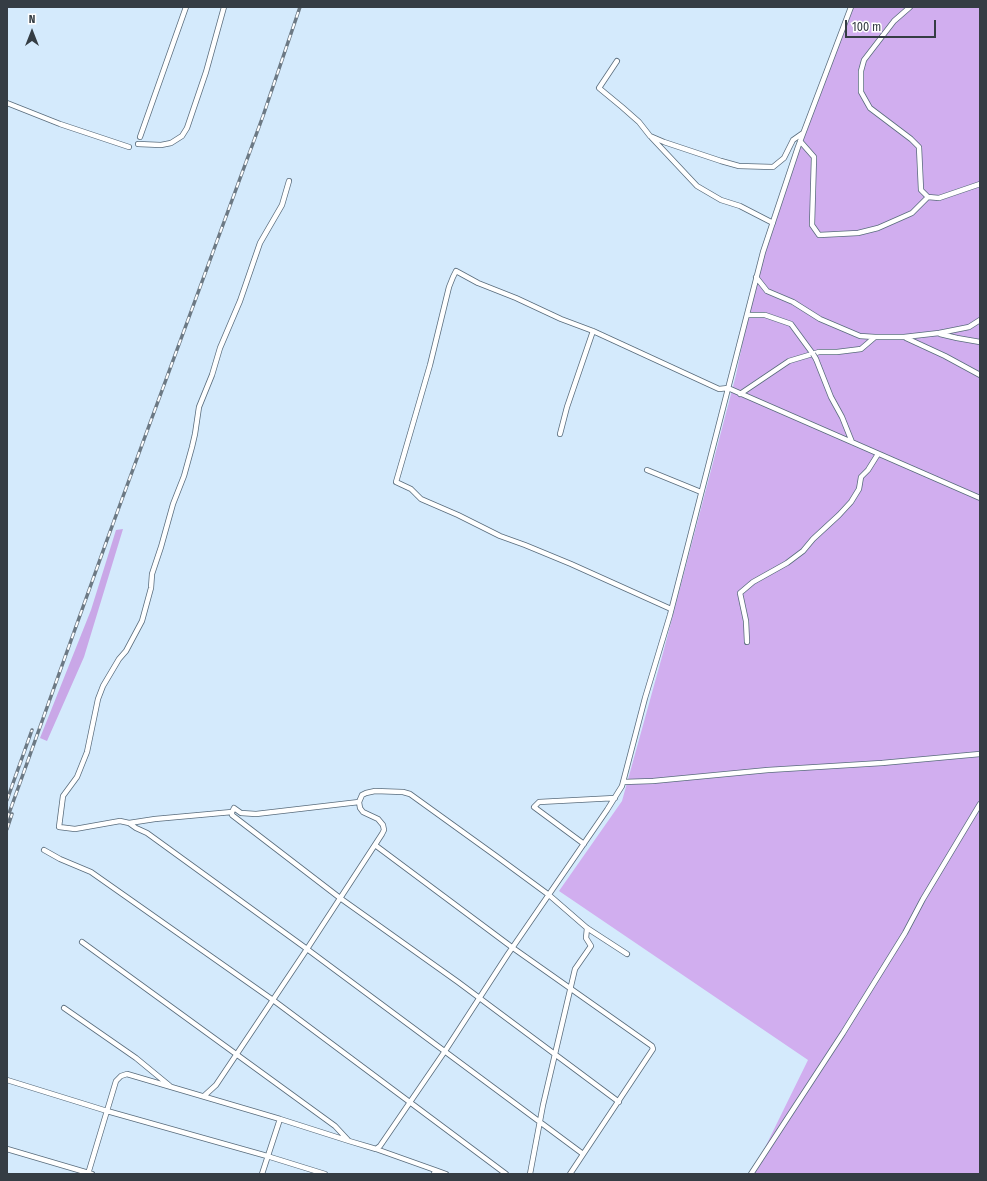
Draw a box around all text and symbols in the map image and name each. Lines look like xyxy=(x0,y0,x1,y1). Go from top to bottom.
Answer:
north arrow xyxy=(12,12,52,52)
scale bar xyxy=(847,12,938,38)
text: N xyxy=(29,13,35,26)
text: 100 m xyxy=(852,20,881,34)

